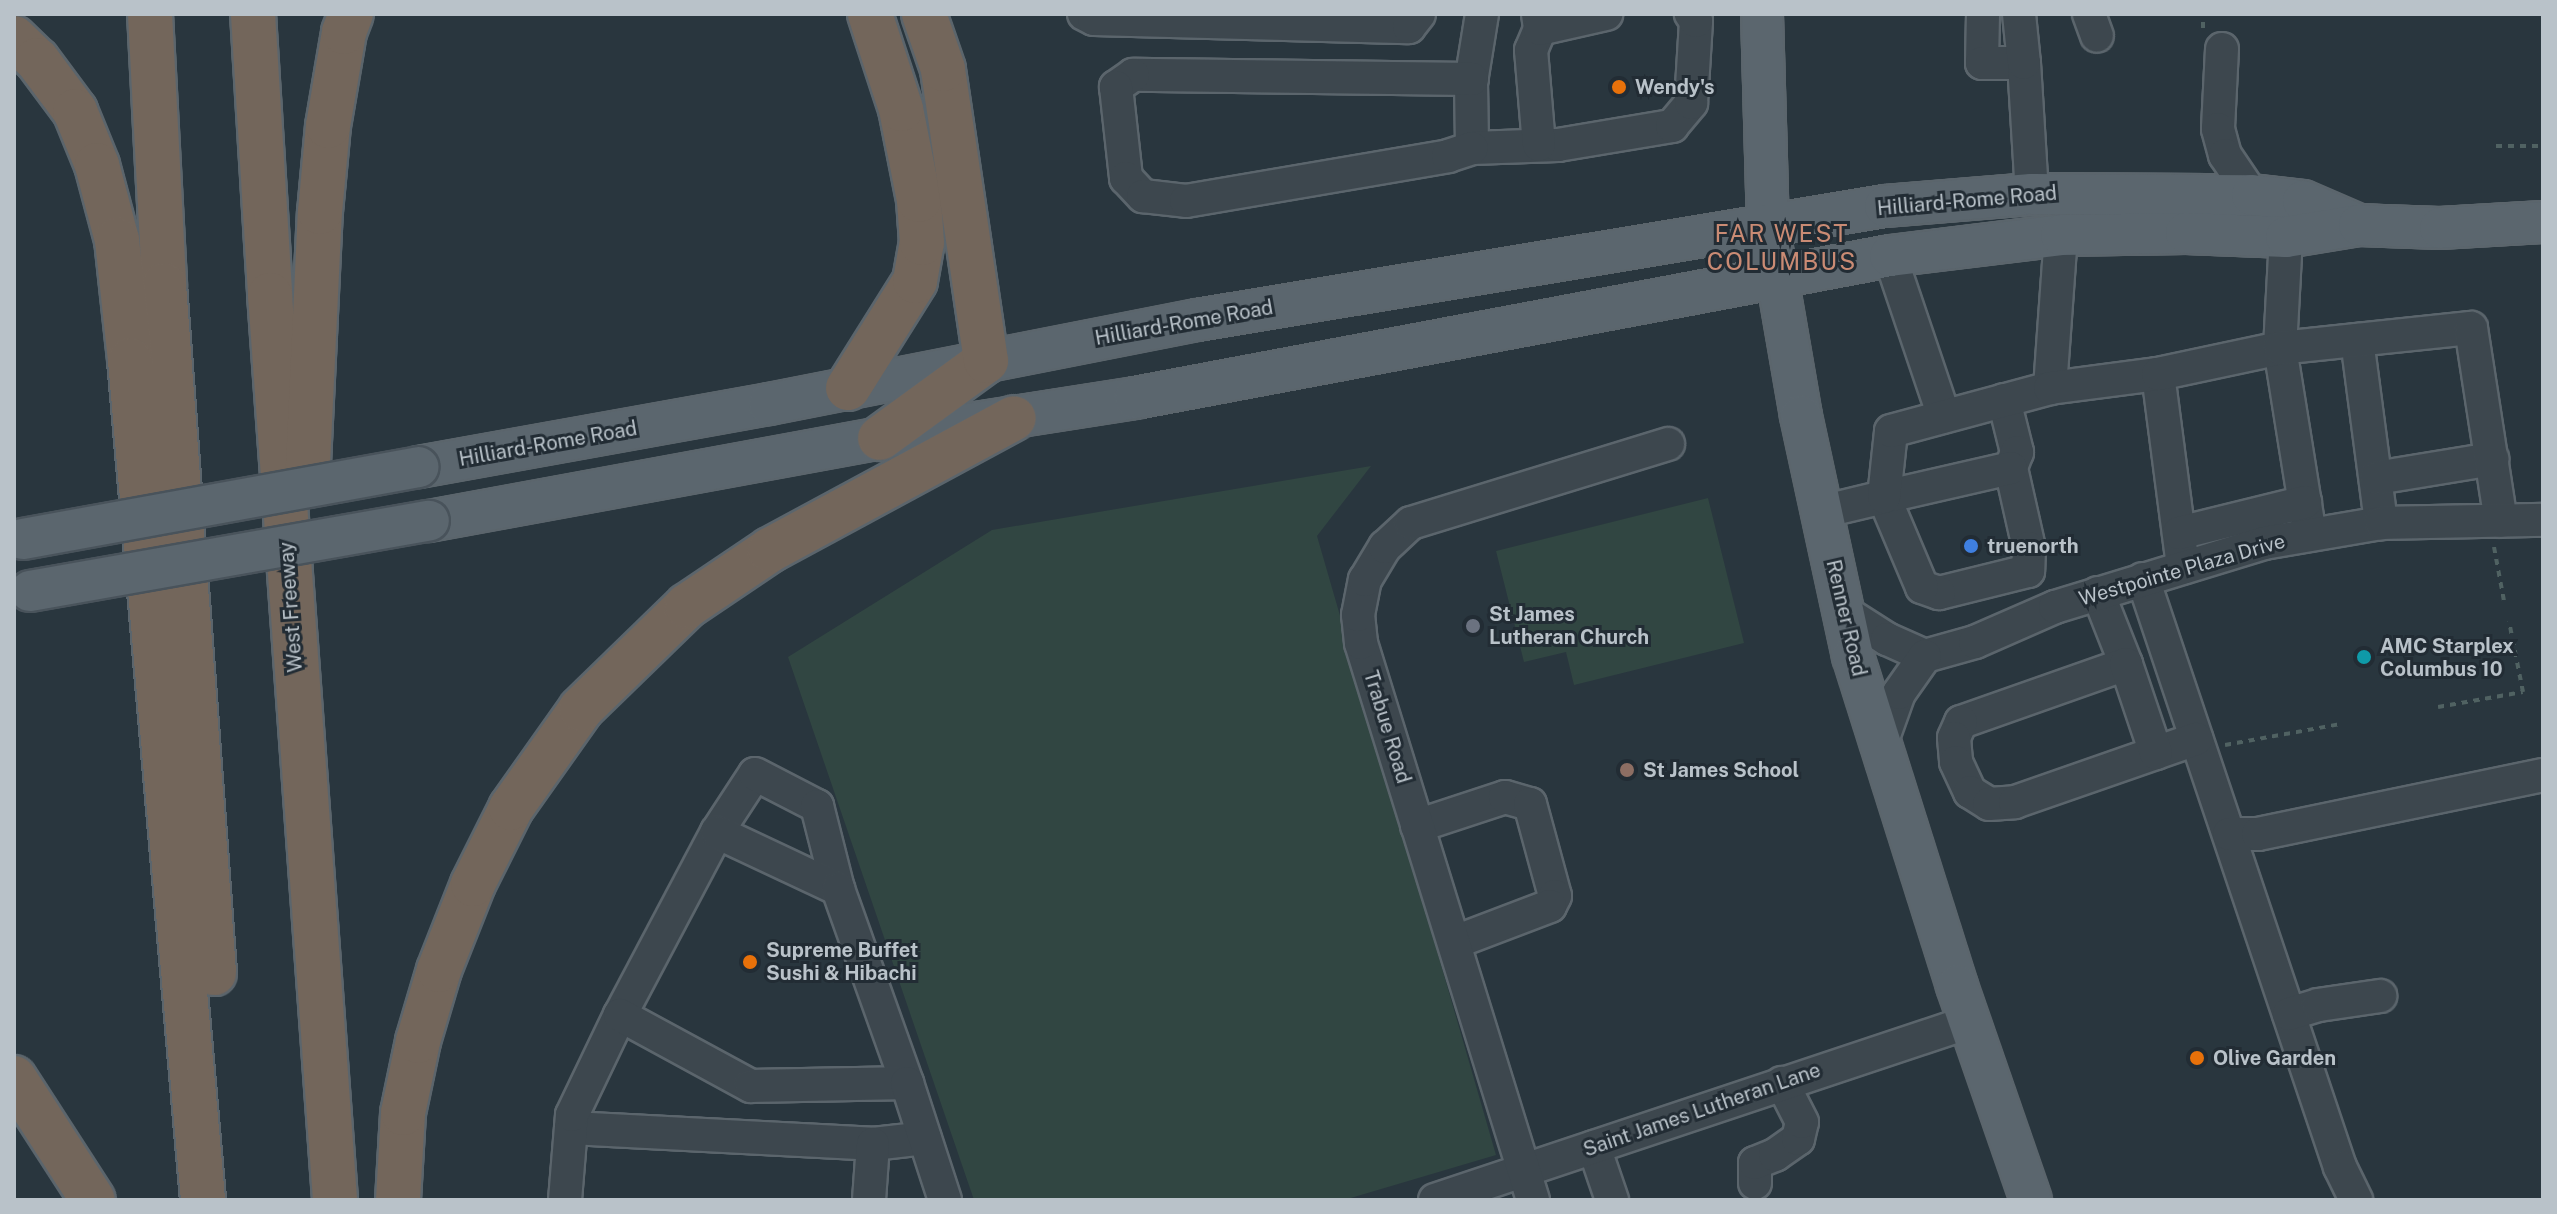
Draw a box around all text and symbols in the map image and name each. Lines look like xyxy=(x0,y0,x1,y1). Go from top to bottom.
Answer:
place label: Wendy's xyxy=(1635,75,1715,99)
marker: Wendy's xyxy=(1610,78,1628,96)
street label: Hilliard-Rome Road xyxy=(1876,181,2058,221)
district label: FAR WEST COLUMBUS xyxy=(1707,220,1857,276)
street label: Hilliard-Rome Road xyxy=(1093,295,1275,351)
street label: Hilliard-Rome Road xyxy=(457,416,639,472)
street label: Westpointe Plaza Drive xyxy=(2076,529,2288,611)
place label: truenorth xyxy=(1987,534,2079,558)
marker: truenorth xyxy=(1962,537,1980,555)
street label: West Freeway xyxy=(274,541,308,673)
street label: Renner Road xyxy=(1821,557,1871,679)
place label: St James Lutheran Church xyxy=(1489,602,1649,649)
marker: St James Lutheran Church xyxy=(1464,617,1482,635)
place label: AMC Starplex Columbus 10 xyxy=(2380,634,2514,681)
marker: AMC Starplex Columbus 10 xyxy=(2355,648,2373,666)
street label: Trabue Road xyxy=(1358,668,1416,786)
place label: St James School xyxy=(1643,758,1799,782)
marker: St James School xyxy=(1618,761,1636,779)
place label: Supreme Buffet Sushi & Hibachi xyxy=(766,938,918,985)
marker: Supreme Buffet Sushi & Hibachi xyxy=(741,953,759,971)
place label: Olive Garden xyxy=(2213,1046,2336,1070)
marker: Olive Garden xyxy=(2188,1049,2206,1067)
street label: Saint James Lutheran Lane xyxy=(1580,1058,1824,1162)

